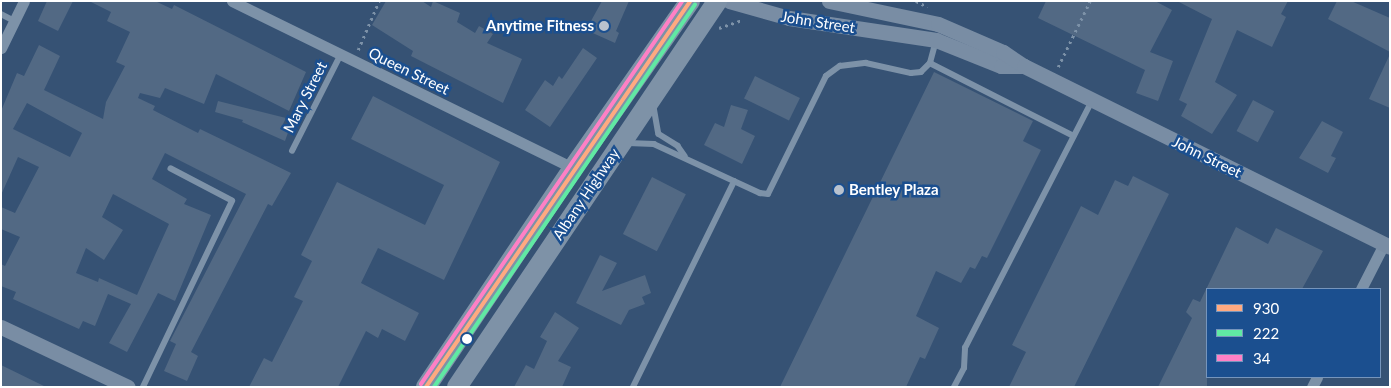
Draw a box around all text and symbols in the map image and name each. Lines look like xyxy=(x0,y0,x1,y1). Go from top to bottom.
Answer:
street label: John Street xyxy=(780,7,856,37)
place label: Anytime Fitness xyxy=(486,17,594,35)
marker: Anytime Fitness xyxy=(598,20,610,32)
street label: Queen Street xyxy=(366,44,452,98)
street label: Mary Street xyxy=(279,58,331,136)
street label: John Street xyxy=(1170,133,1244,181)
street label: Albany Highway xyxy=(549,145,623,243)
place label: Bentley Plaza xyxy=(849,181,939,199)
marker: Bentley Plaza xyxy=(833,184,845,196)
legend xyxy=(1206,288,1381,378)
text: 930 xyxy=(1253,299,1279,317)
text: 222 xyxy=(1253,324,1279,342)
unlabelled marker xyxy=(462,334,472,344)
text: 34 xyxy=(1253,349,1270,367)

